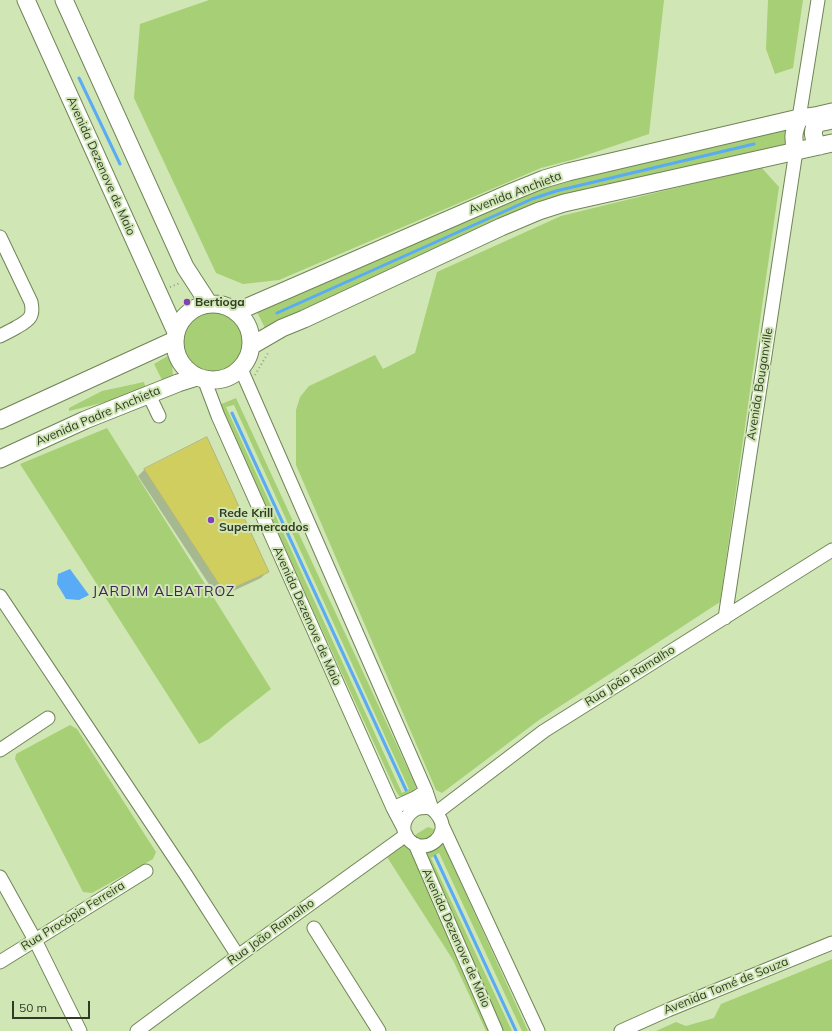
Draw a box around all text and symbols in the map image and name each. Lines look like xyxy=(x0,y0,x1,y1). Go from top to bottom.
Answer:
street label: Avenida Dezenove de Maio xyxy=(64,94,138,238)
street label: Avenida Anchieta xyxy=(467,169,563,217)
place label: Bertioga xyxy=(195,295,245,309)
marker: Bertioga xyxy=(182,297,192,307)
street label: Avenida Bouganville xyxy=(744,327,776,441)
street label: Avenida Padre Anchieta xyxy=(33,383,163,449)
place label: Rede Krill Supermercados xyxy=(219,506,309,534)
marker: Rede Krill Supermercados xyxy=(206,515,216,525)
street label: Avenida Dezenove de Maio xyxy=(270,544,344,688)
district label: JARDIM ALBATROZ xyxy=(93,584,235,600)
street label: Rua João Ramalho xyxy=(582,642,678,710)
street label: Avenida Dezenove de Maio xyxy=(419,866,493,1010)
street label: Rua Procópio Ferreira xyxy=(18,878,128,954)
street label: Rua João Ramalho xyxy=(225,896,317,968)
street label: Avenida Tomé de Souza xyxy=(661,954,791,1018)
scale bar xyxy=(14,993,92,1019)
text: 50 m xyxy=(19,1000,47,1015)

